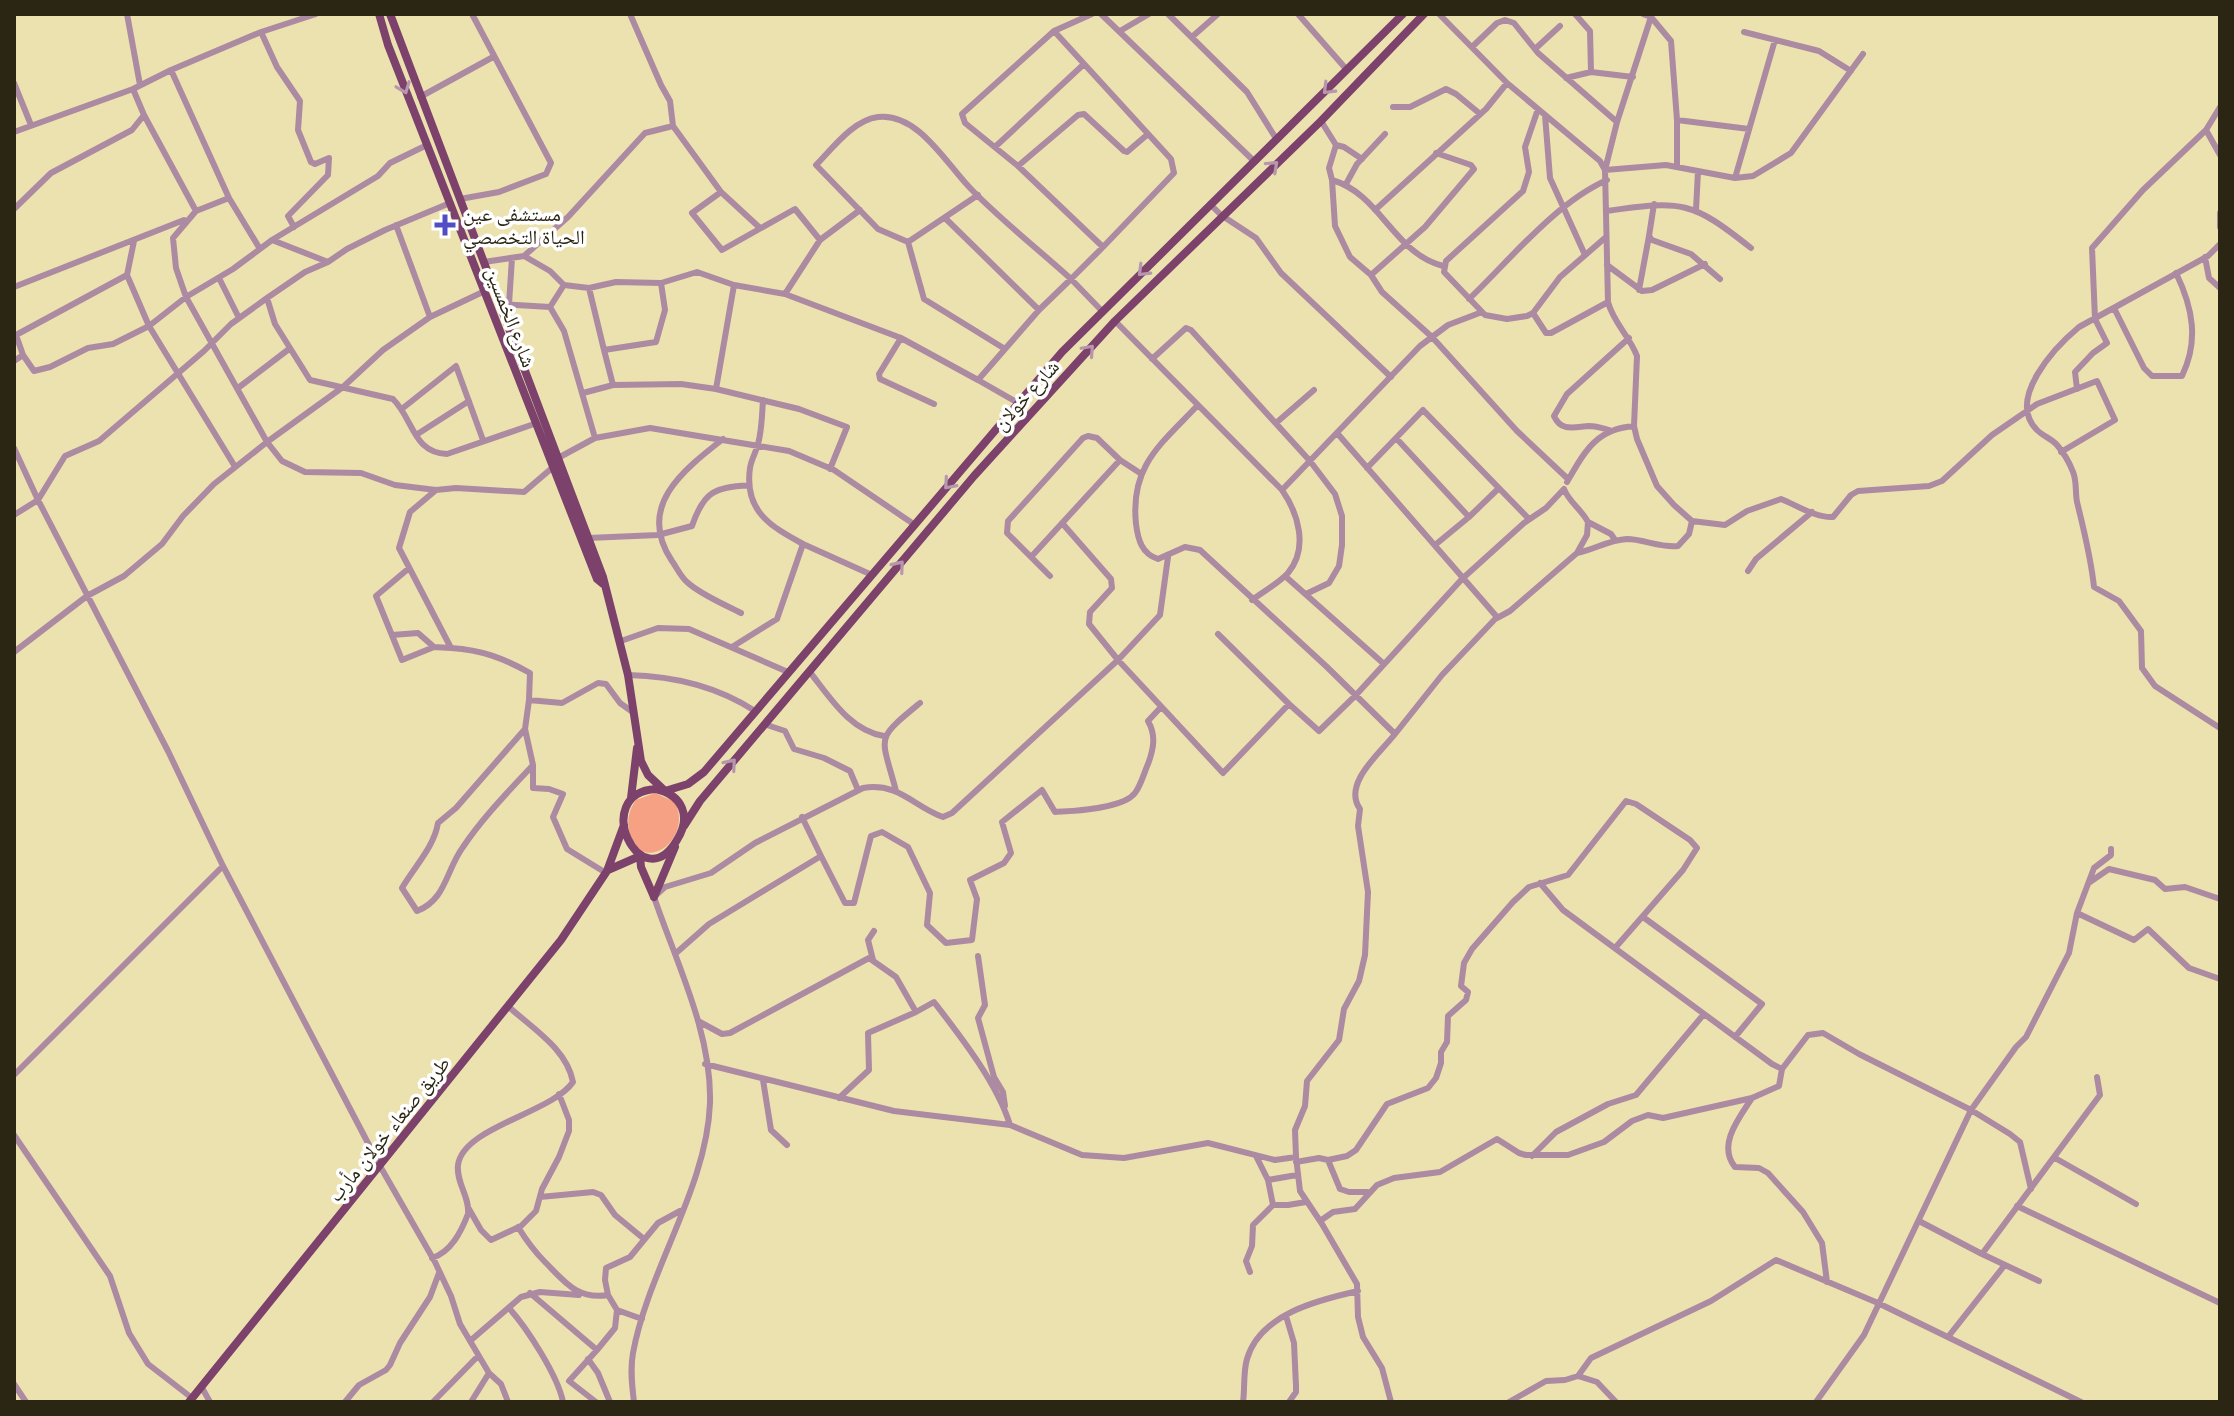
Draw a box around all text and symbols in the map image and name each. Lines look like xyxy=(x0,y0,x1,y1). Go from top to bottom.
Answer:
one-way arrow xyxy=(394,80,411,94)
one-way arrow xyxy=(1323,80,1337,94)
one-way arrow xyxy=(1264,162,1279,176)
place label: مستشفى عين الحياة التخصصي xyxy=(463,202,585,253)
marker: مستشفى عين الحياة التخصصي xyxy=(434,214,456,236)
one-way arrow xyxy=(1138,262,1152,276)
street label: شارع الخمسين xyxy=(480,264,541,371)
one-way arrow xyxy=(1079,344,1094,359)
street label: شارع خولان xyxy=(988,355,1065,436)
one-way arrow xyxy=(945,475,959,490)
one-way arrow xyxy=(889,560,904,575)
one-way arrow xyxy=(721,759,736,774)
street label: طريق صنعاء خولان مأرب xyxy=(323,1052,455,1206)

